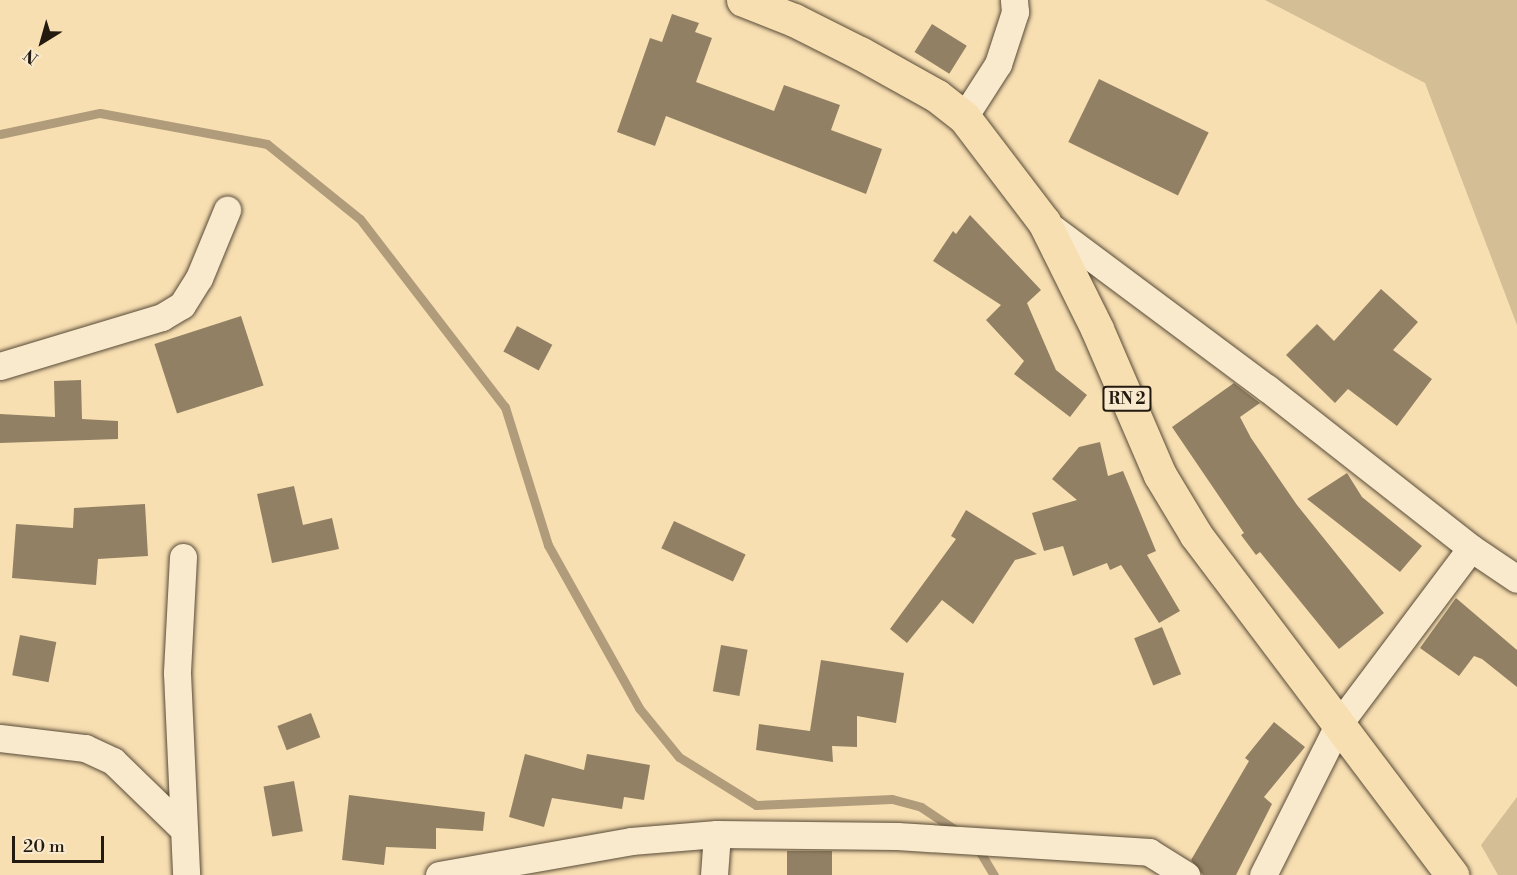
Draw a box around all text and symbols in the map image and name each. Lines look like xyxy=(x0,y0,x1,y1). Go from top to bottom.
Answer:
north arrow xyxy=(12,12,72,72)
text: N xyxy=(20,45,42,68)
road number: RN 2 xyxy=(1102,386,1152,412)
scale bar xyxy=(15,824,106,862)
text: 20 m xyxy=(23,835,65,858)

